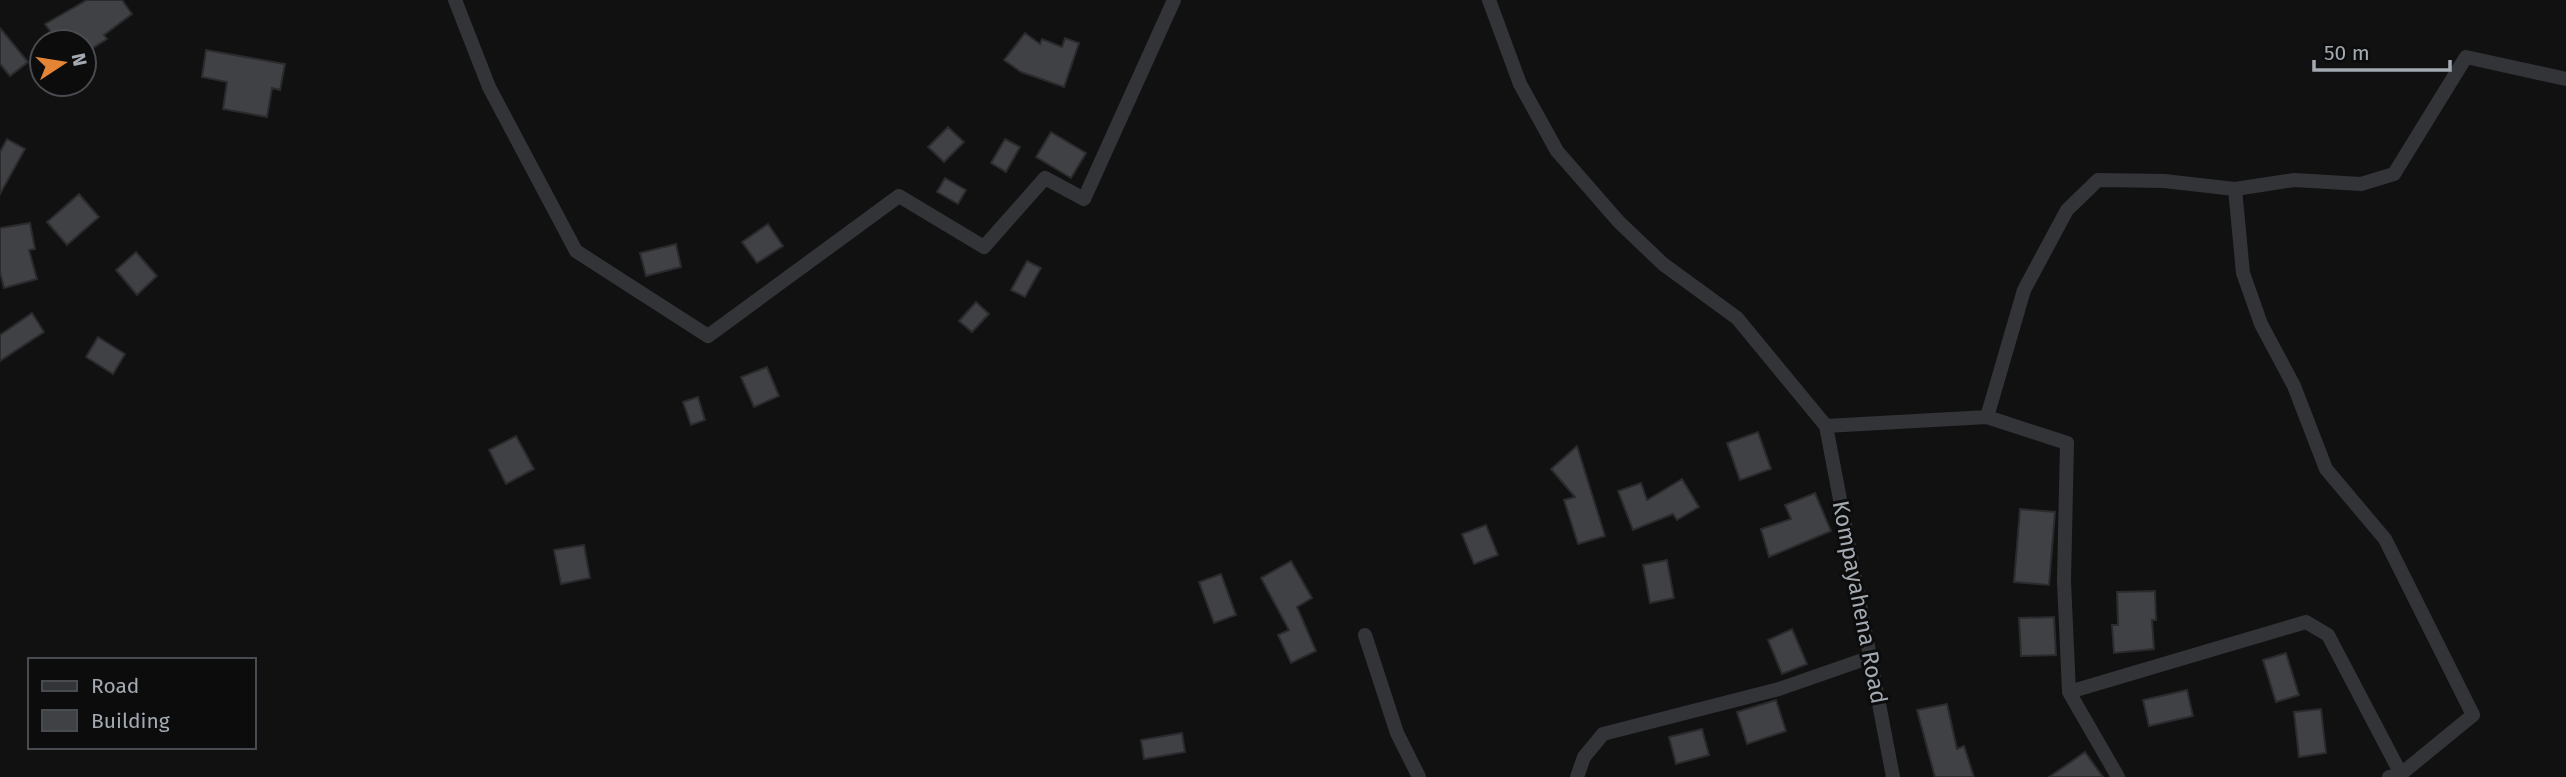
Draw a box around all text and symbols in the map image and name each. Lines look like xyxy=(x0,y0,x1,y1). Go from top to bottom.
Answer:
north arrow xyxy=(28,28,98,98)
scale bar xyxy=(2314,28,2450,72)
text: 50 m xyxy=(2324,40,2370,66)
text: N xyxy=(67,51,92,68)
street label: Kompayahena Road xyxy=(1827,498,1893,706)
legend xyxy=(28,658,256,749)
text: Road xyxy=(91,673,139,699)
text: Building xyxy=(91,708,170,734)

